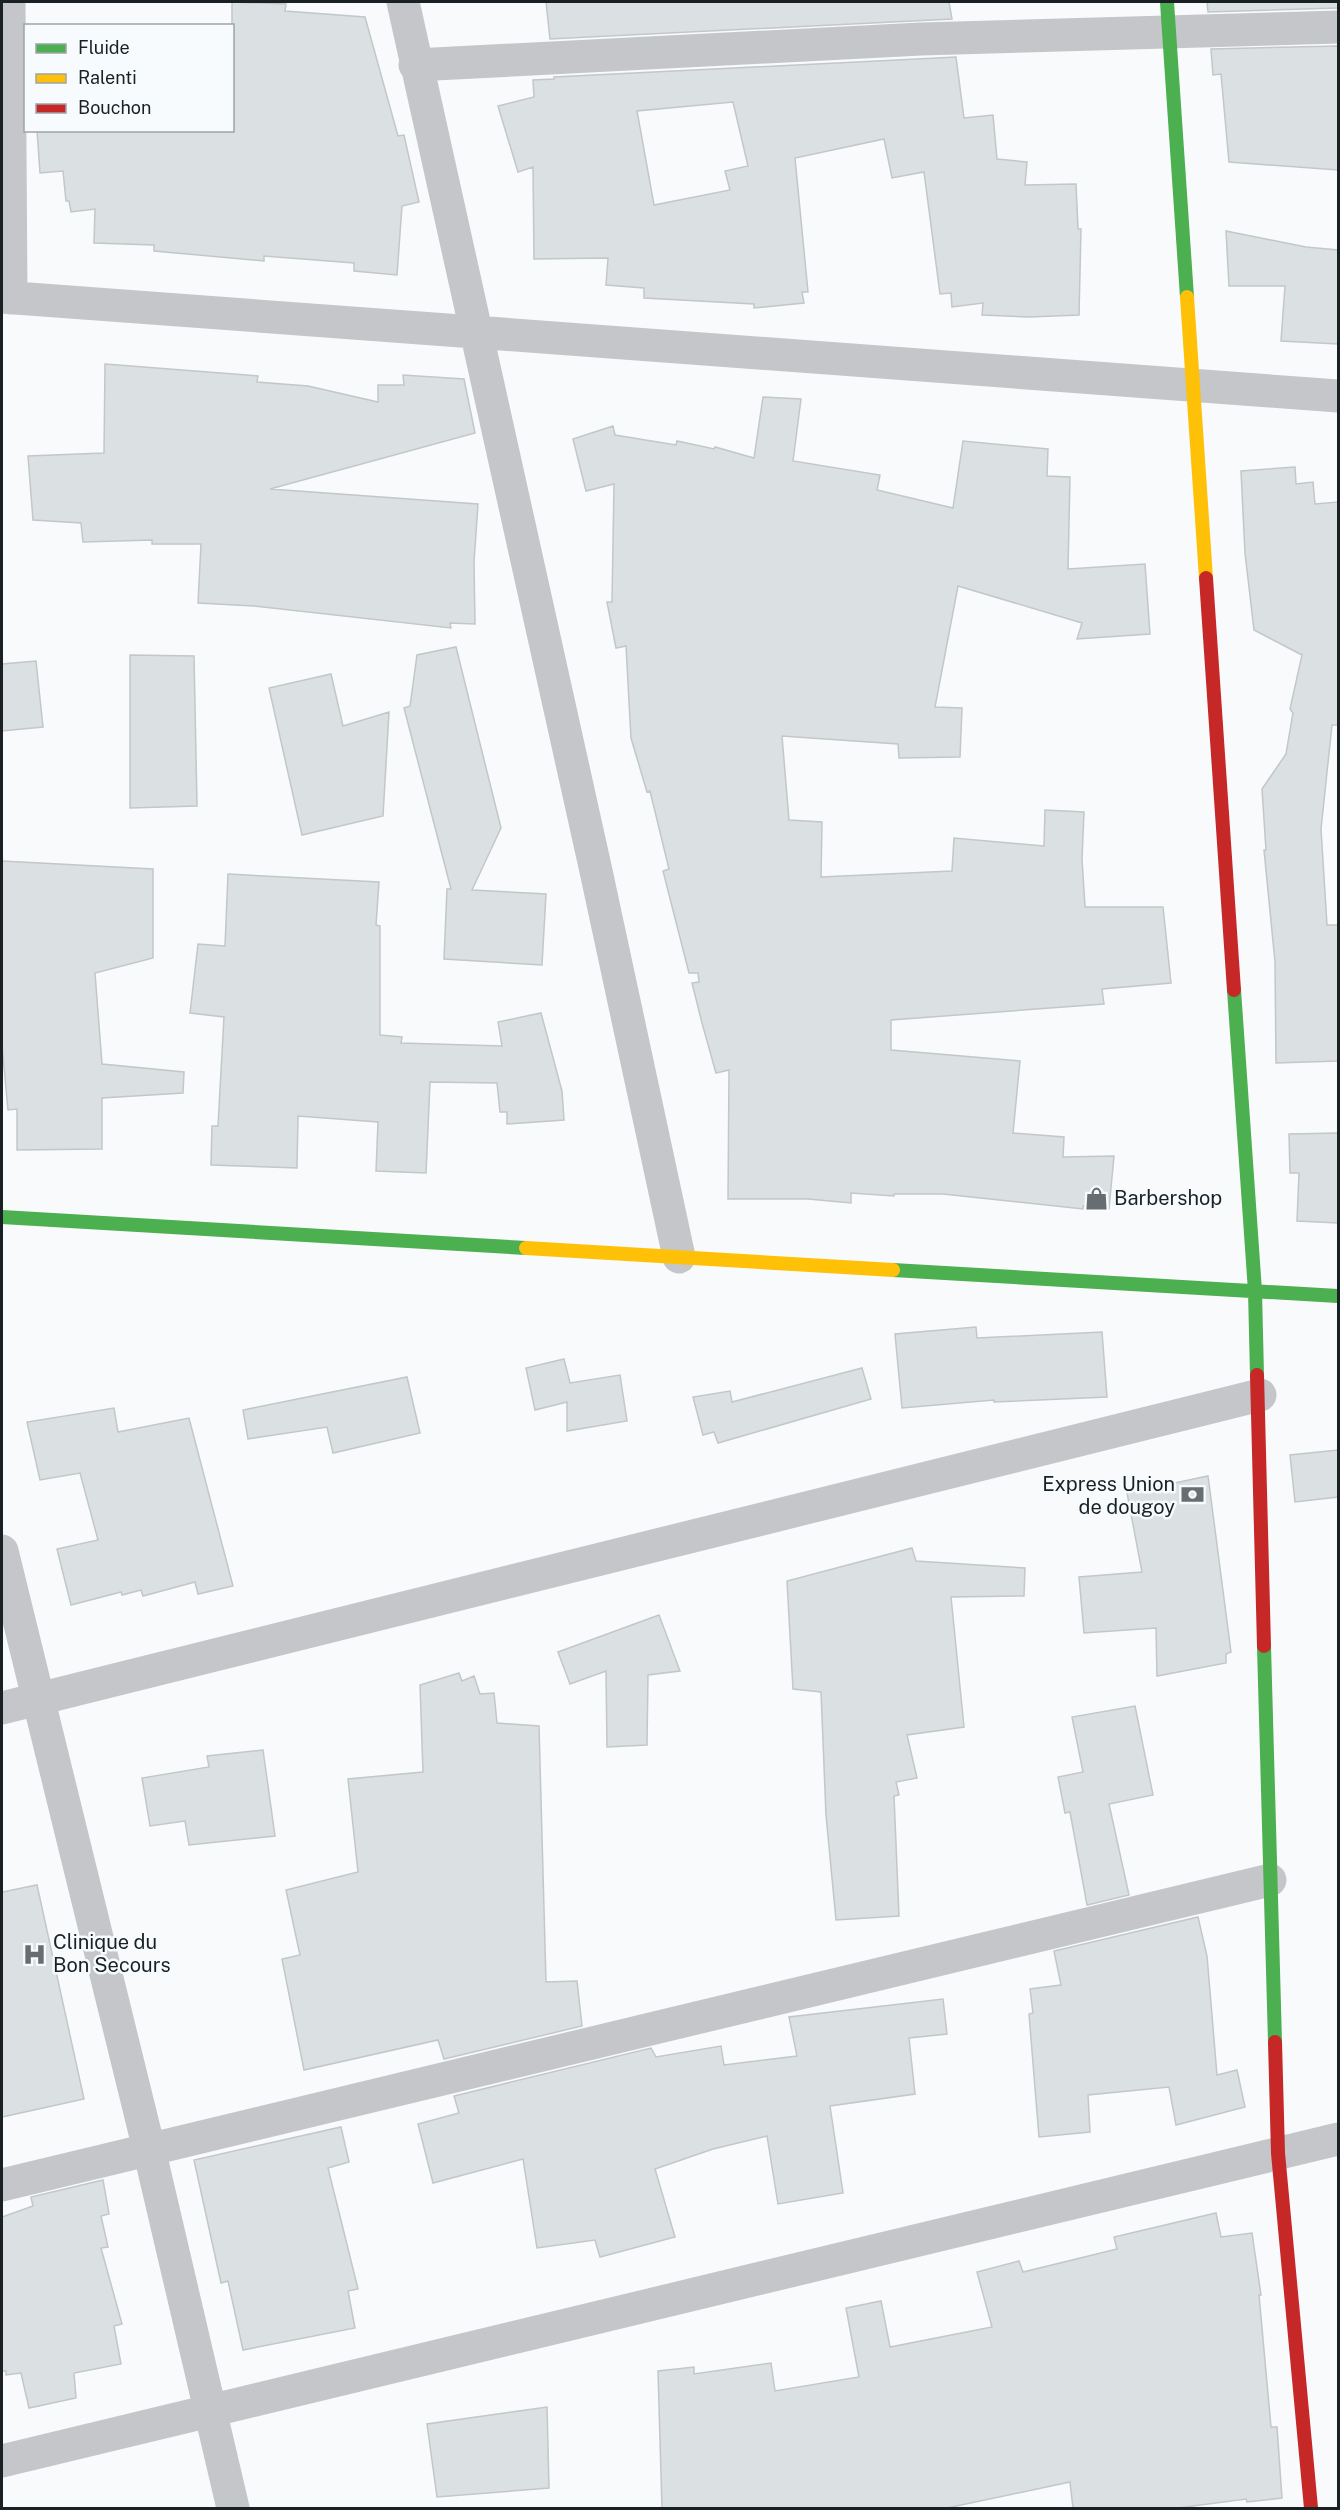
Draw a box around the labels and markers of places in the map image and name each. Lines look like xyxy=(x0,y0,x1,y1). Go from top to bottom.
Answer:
shop icon: Barbershop xyxy=(1083,1185,1109,1211)
place label: Barbershop xyxy=(1114,1186,1222,1210)
place label: Express Union de dougoy xyxy=(1042,1472,1175,1519)
bank icon: Express Union de dougoy xyxy=(1180,1482,1206,1508)
place label: Clinique du Bon Secours xyxy=(53,1930,171,1977)
hospital icon: Clinique du Bon Secours xyxy=(22,1941,48,1967)

